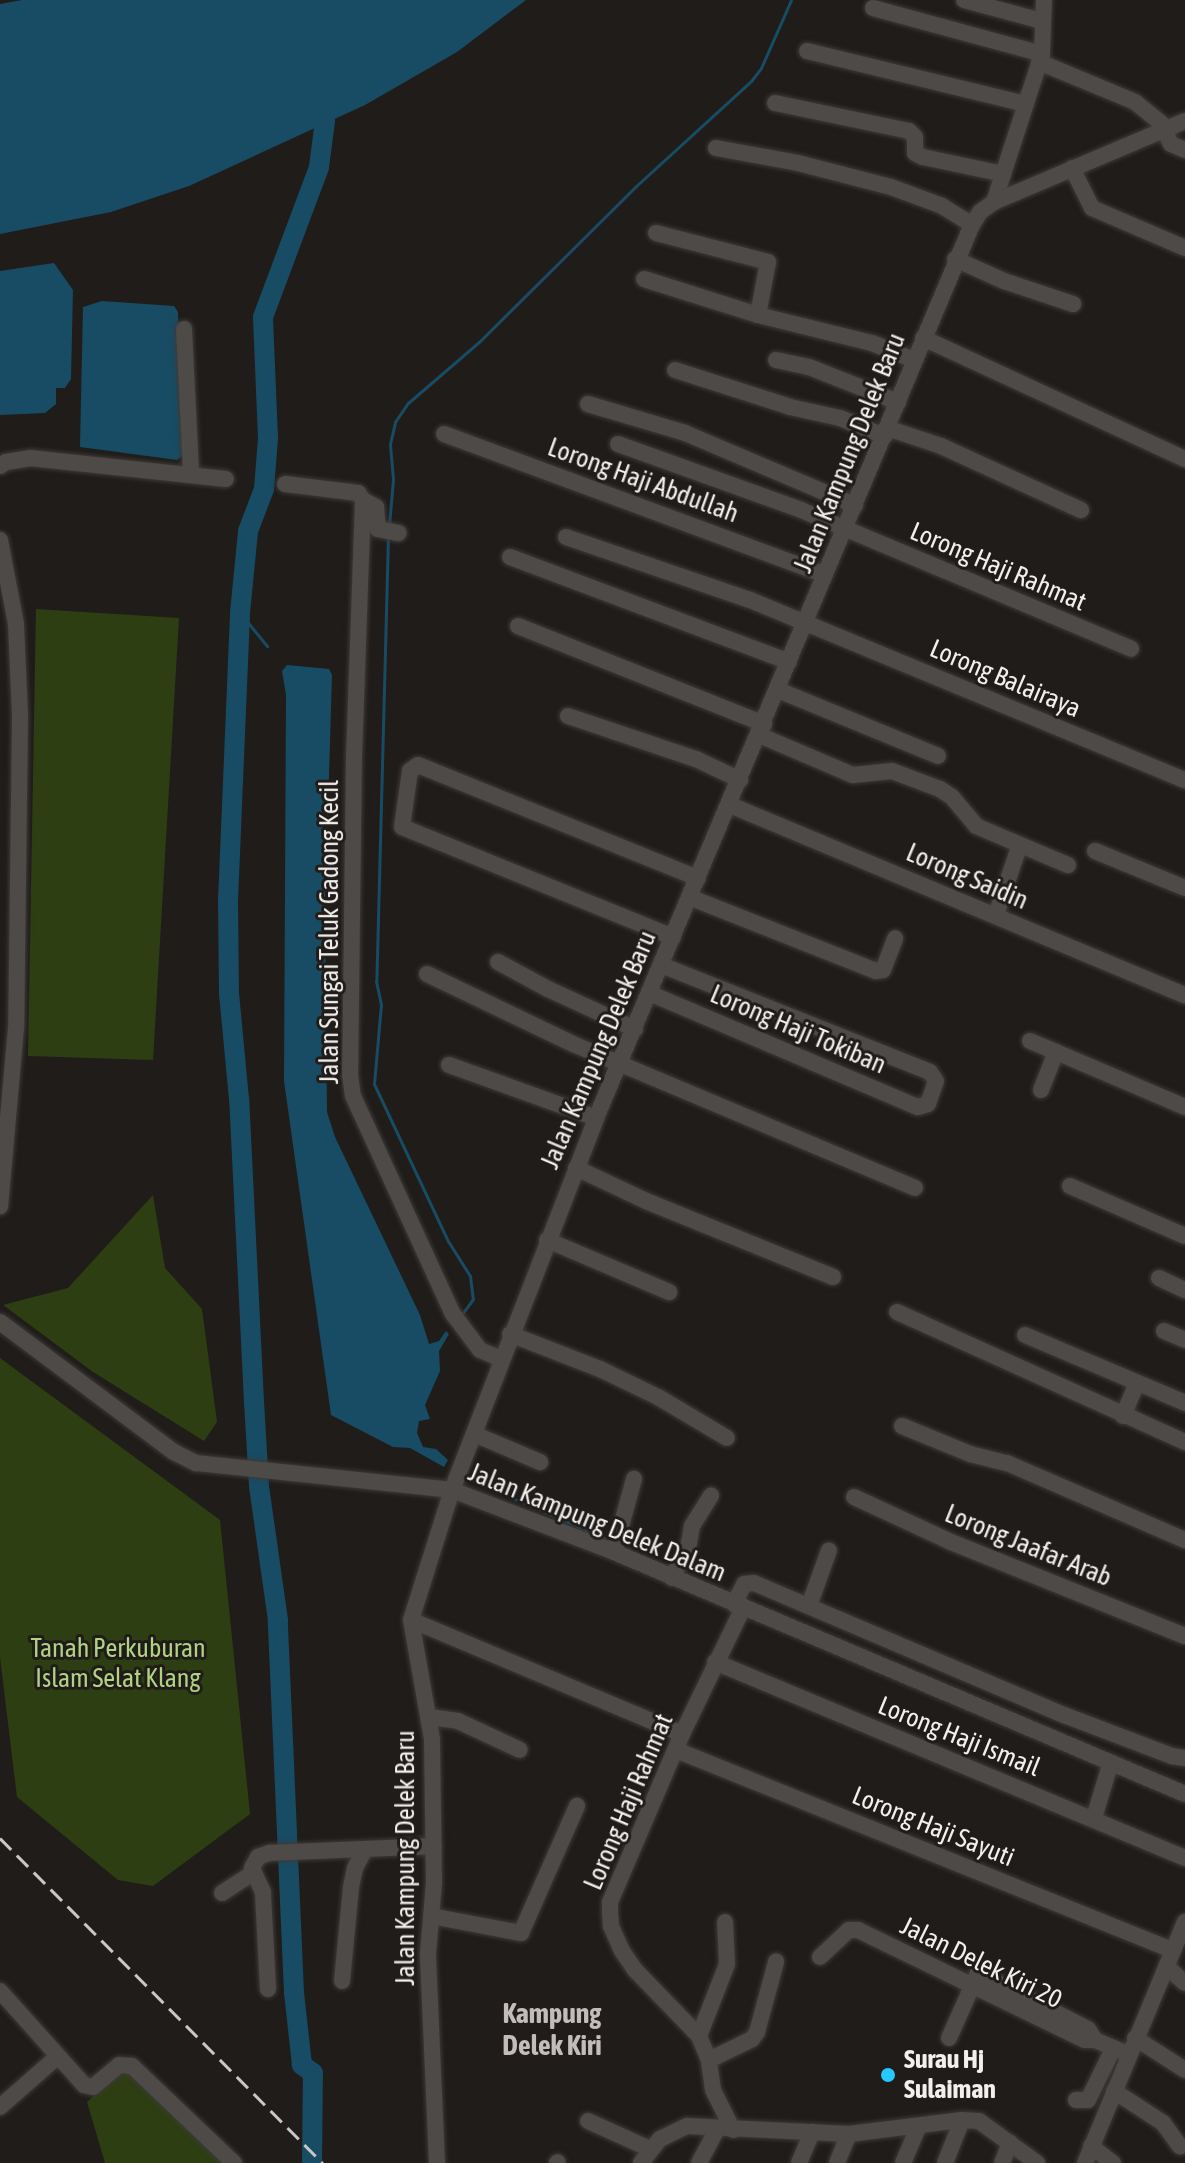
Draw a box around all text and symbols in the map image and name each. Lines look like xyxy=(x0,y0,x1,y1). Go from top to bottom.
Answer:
street label: Jalan Kampung Delek Baru xyxy=(788,329,912,577)
street label: Lorong Haji Abdullah xyxy=(543,432,743,530)
street label: Lorong Haji Rahmat xyxy=(905,516,1091,618)
street label: Lorong Balairaya xyxy=(925,633,1085,725)
street label: Jalan Sungai Teluk Gadong Kecil xyxy=(314,780,346,1084)
street label: Lorong Saidin xyxy=(901,837,1033,917)
street label: Jalan Kampung Delek Baru xyxy=(535,926,663,1174)
street label: Lorong Haji Tokiban xyxy=(705,979,891,1081)
street label: Jalan Kampung Delek Dalam xyxy=(464,1457,730,1589)
street label: Lorong Jaafar Arab xyxy=(940,1498,1116,1594)
park label: Tanah Perkuburan Islam Selat Klang xyxy=(30,1633,206,1694)
street label: Lorong Haji Ismail xyxy=(874,1690,1044,1784)
street label: Lorong Haji Rahmat xyxy=(578,1709,680,1895)
street label: Jalan Kampung Delek Baru xyxy=(390,1730,422,1986)
street label: Lorong Haji Sayuti xyxy=(847,1780,1019,1874)
street label: Jalan Delek Kiri 20 xyxy=(895,1910,1067,2016)
district label: Kampung Delek Kiri xyxy=(502,1996,602,2062)
place label: Surau Hj Sulaiman xyxy=(904,2044,996,2106)
marker: Surau Hj Sulaiman xyxy=(879,2066,897,2084)

